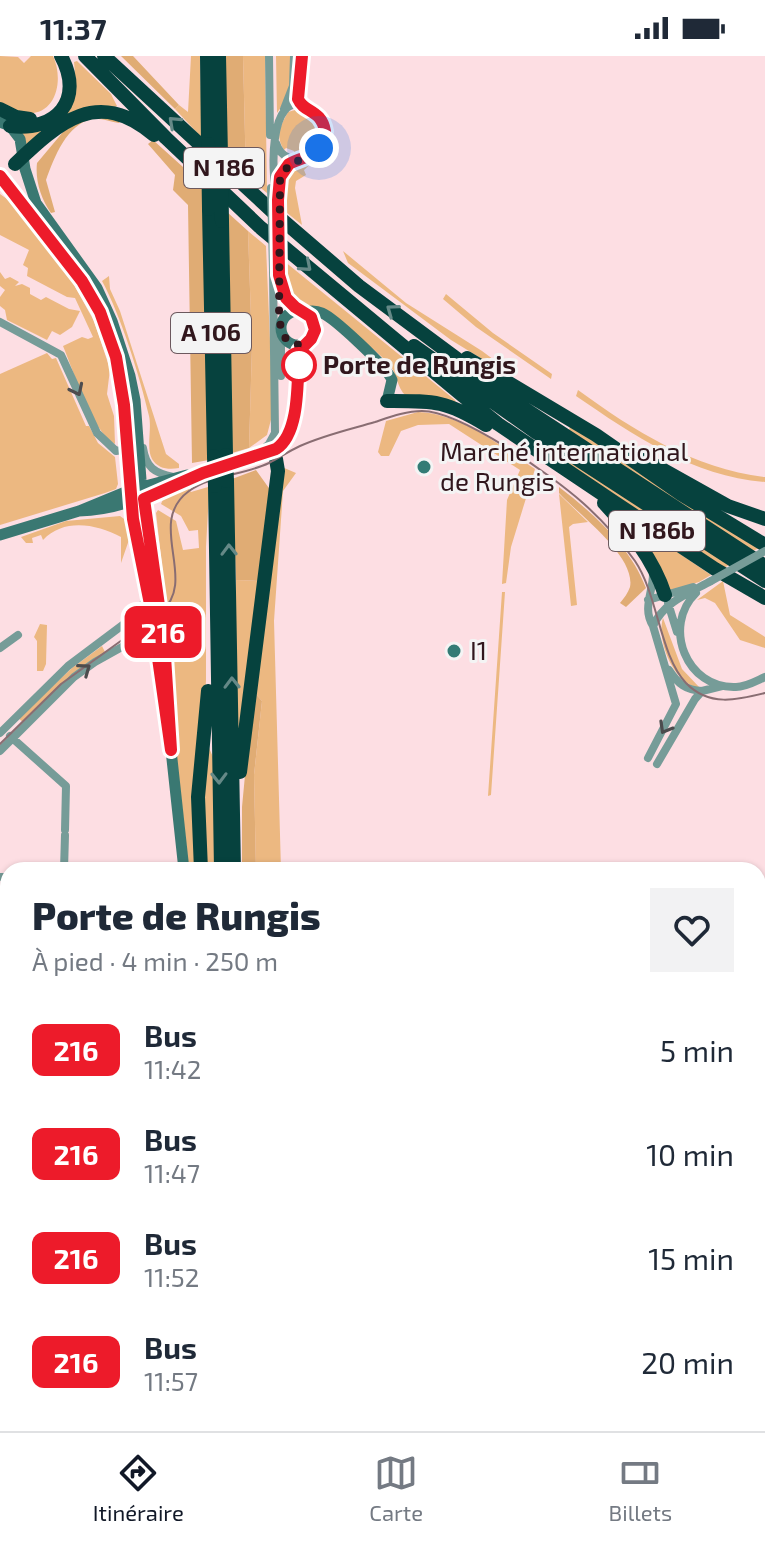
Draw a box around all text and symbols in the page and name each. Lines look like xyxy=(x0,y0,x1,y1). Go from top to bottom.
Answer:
text: 11:37 xyxy=(40,10,106,46)
one-way arrow xyxy=(168,117,183,131)
your location xyxy=(299,128,339,168)
road number: N 186 xyxy=(184,148,264,188)
one-way arrow xyxy=(296,256,311,271)
one-way arrow xyxy=(386,305,400,319)
road number: A 106 xyxy=(171,313,251,353)
marker: Porte de Rungis xyxy=(282,348,316,382)
place label: Porte de Rungis xyxy=(323,348,516,379)
one-way arrow xyxy=(68,381,83,396)
place label: Marché international de Rungis xyxy=(440,435,688,496)
marker: Marché international de Rungis xyxy=(415,458,433,476)
road number: N 186b xyxy=(609,511,705,551)
one-way arrow xyxy=(220,543,237,556)
line badge: 216 xyxy=(117,606,209,658)
text: 216 xyxy=(141,615,185,649)
place label: I1 xyxy=(470,634,487,665)
marker: I1 xyxy=(445,642,463,660)
one-way arrow xyxy=(77,664,91,679)
one-way arrow xyxy=(223,676,240,689)
one-way arrow xyxy=(659,720,675,734)
one-way arrow xyxy=(211,772,228,785)
button: heart xyxy=(650,888,734,972)
text: Porte de Rungis xyxy=(32,892,321,938)
text: À pied · 4 min · 250 m xyxy=(32,945,278,976)
text: Bus xyxy=(144,1017,197,1053)
text: 5 min xyxy=(660,1032,734,1068)
text: 216 xyxy=(54,1033,98,1067)
text: 11:42 xyxy=(144,1053,201,1084)
text: Bus xyxy=(144,1121,197,1157)
text: 10 min xyxy=(646,1136,734,1172)
text: 216 xyxy=(54,1137,98,1171)
text: 11:47 xyxy=(144,1157,200,1188)
text: Bus xyxy=(144,1225,197,1261)
text: 15 min xyxy=(648,1240,734,1276)
text: 216 xyxy=(54,1241,98,1275)
text: 11:52 xyxy=(144,1261,199,1292)
text: Bus xyxy=(144,1329,197,1365)
text: 20 min xyxy=(641,1344,734,1380)
text: 216 xyxy=(54,1345,98,1379)
text: 11:57 xyxy=(144,1365,198,1396)
tab: Itinéraire xyxy=(93,1451,184,1525)
tab: Carte xyxy=(369,1451,423,1525)
tab: Billets xyxy=(609,1451,672,1525)

